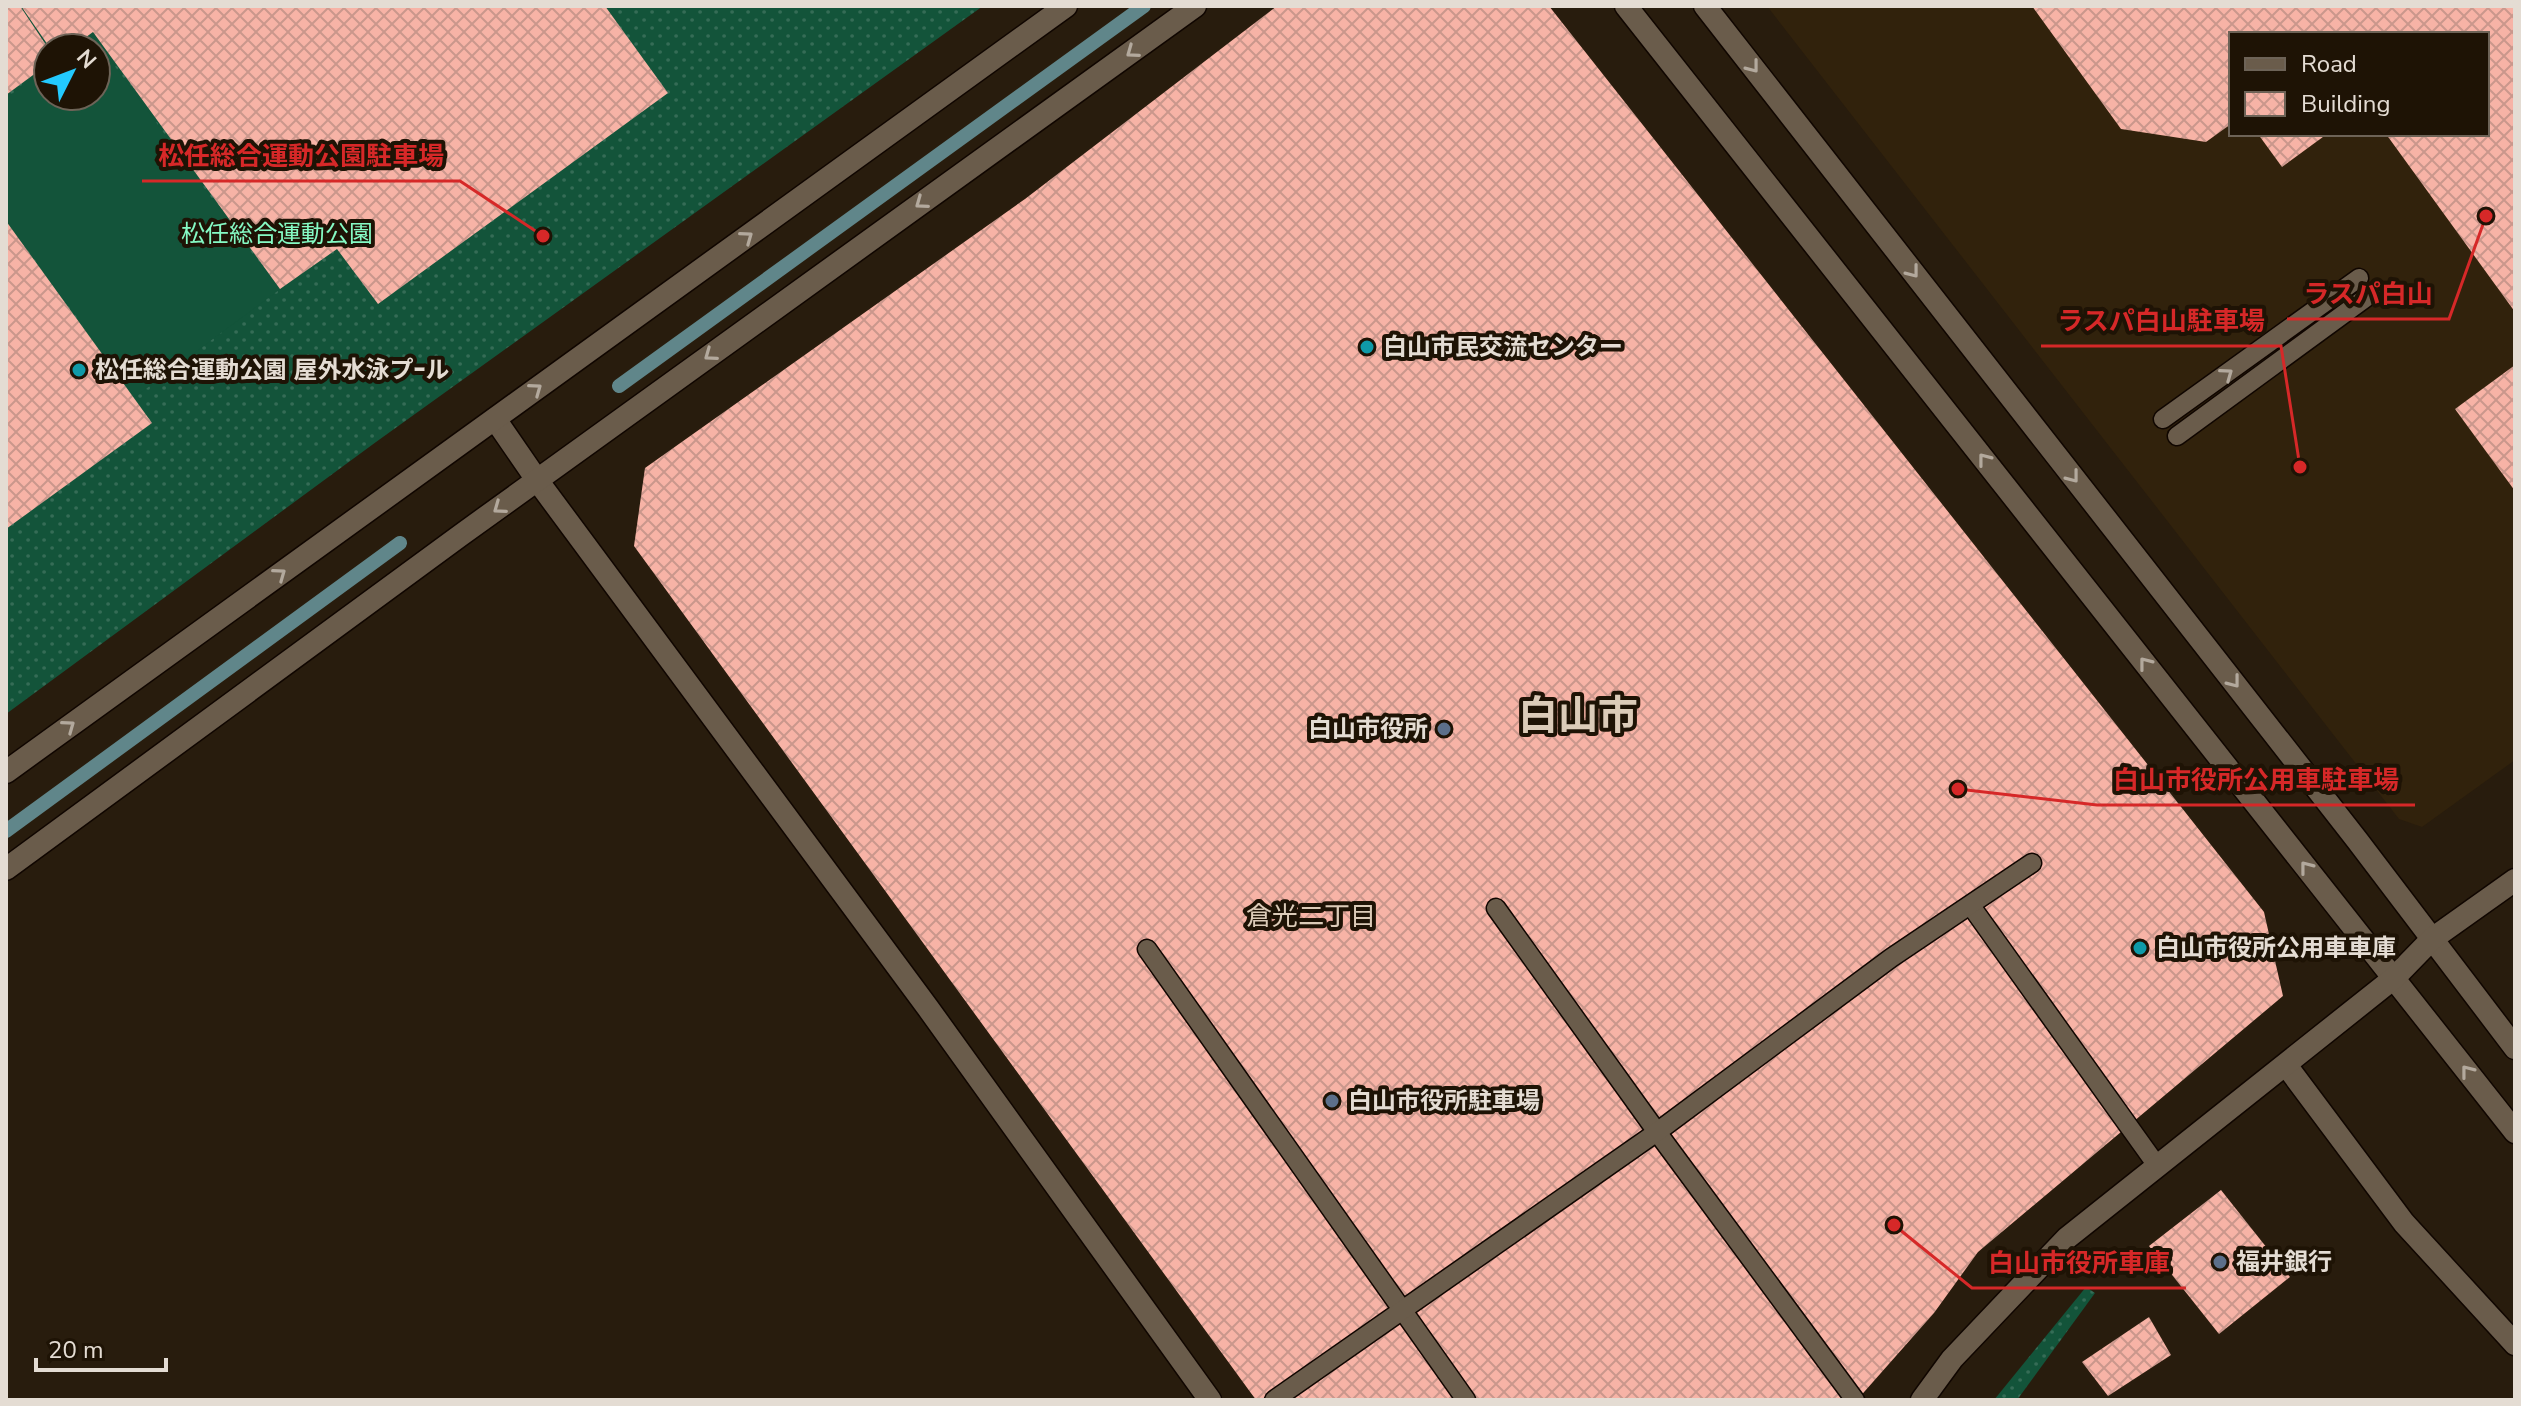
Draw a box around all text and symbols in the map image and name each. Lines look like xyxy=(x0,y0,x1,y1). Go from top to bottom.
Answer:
north arrow xyxy=(32,32,112,112)
legend xyxy=(2229,32,2489,136)
one-way arrow xyxy=(1126,42,1140,56)
text: N xyxy=(69,43,103,75)
text: Road xyxy=(2301,48,2357,80)
one-way arrow xyxy=(1744,58,1758,73)
text: Building xyxy=(2301,88,2391,120)
callout: 松任総合運動公園駐車場 xyxy=(142,131,460,181)
text: 松任総合運動公園駐車場 xyxy=(158,139,444,174)
one-way arrow xyxy=(915,194,929,208)
park label: 松任総合運動公園 xyxy=(181,218,373,250)
one-way arrow xyxy=(738,232,753,246)
one-way arrow xyxy=(1904,263,1918,278)
callout: ラスパ白山 xyxy=(2287,269,2449,319)
text: ラスパ白山 xyxy=(2303,277,2433,312)
callout: ラスパ白山駐車場 xyxy=(2041,296,2281,346)
text: ラスパ白山駐車場 xyxy=(2057,304,2265,339)
place label: 白山市民交流センター xyxy=(1383,331,1623,363)
marker: 白山市民交流センター xyxy=(1358,338,1376,356)
one-way arrow xyxy=(704,346,718,360)
place label: 松任総合運動公園 屋外水泳プｰル xyxy=(95,354,449,386)
marker: 松任総合運動公園 屋外水泳プｰル xyxy=(70,361,88,379)
one-way arrow xyxy=(2218,369,2232,383)
one-way arrow xyxy=(528,384,542,398)
one-way arrow xyxy=(1979,453,1993,468)
one-way arrow xyxy=(2064,468,2078,483)
one-way arrow xyxy=(493,498,508,512)
one-way arrow xyxy=(271,569,286,583)
one-way arrow xyxy=(2140,658,2155,672)
one-way arrow xyxy=(2224,673,2238,688)
district label: 白山市 xyxy=(1518,689,1638,743)
place label: 白山市役所 xyxy=(1308,713,1428,745)
marker: 白山市役所 xyxy=(1435,720,1453,738)
one-way arrow xyxy=(61,721,75,736)
callout: 白山市役所公用車駐車場 xyxy=(2097,755,2415,805)
text: 白山市役所公用車駐車場 xyxy=(2113,763,2399,798)
one-way arrow xyxy=(2301,862,2316,876)
district label: 倉光二丁目 xyxy=(1246,899,1376,934)
place label: 白山市役所公用車車庫 xyxy=(2156,932,2396,964)
marker: 白山市役所公用車車庫 xyxy=(2131,939,2149,957)
one-way arrow xyxy=(2462,1066,2477,1080)
place label: 白山市役所駐車場 xyxy=(1348,1085,1540,1117)
marker: 白山市役所駐車場 xyxy=(1323,1092,1341,1110)
callout: 白山市役所車庫 xyxy=(1972,1238,2186,1288)
text: 白山市役所車庫 xyxy=(1988,1246,2170,1281)
place label: 福井銀行 xyxy=(2236,1246,2332,1278)
marker: 福井銀行 xyxy=(2211,1253,2229,1271)
scale bar xyxy=(36,1322,166,1372)
text: 20 m xyxy=(48,1334,104,1366)

